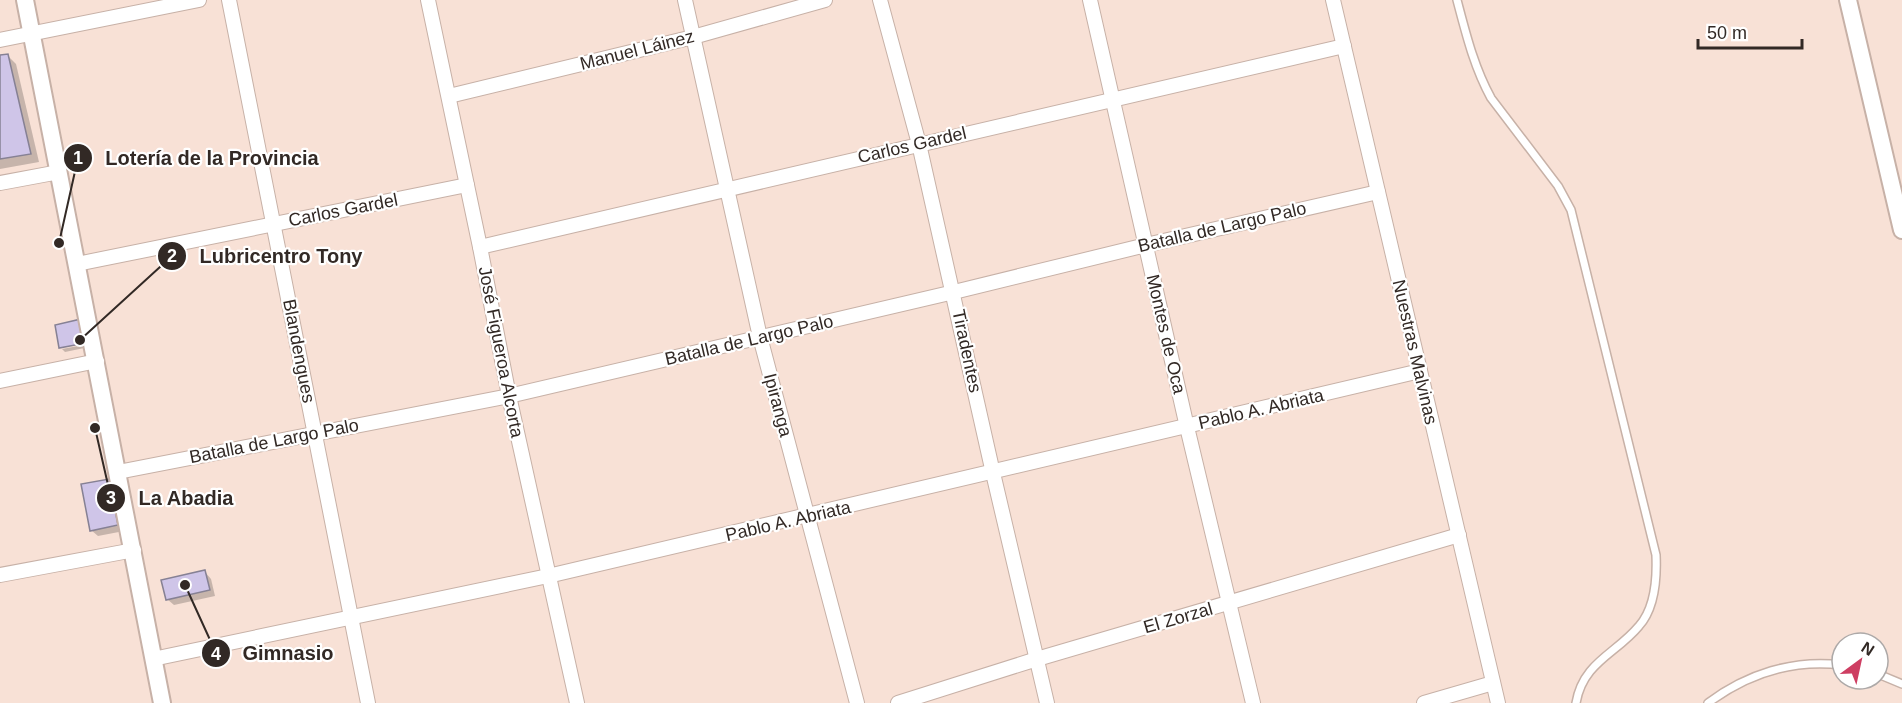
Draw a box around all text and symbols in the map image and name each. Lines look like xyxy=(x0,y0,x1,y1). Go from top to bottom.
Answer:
scale bar xyxy=(1698,12,1802,50)
text: 50 m xyxy=(1707,23,1747,43)
street label: Manuel Láinez xyxy=(578,26,696,74)
street label: Carlos Gardel xyxy=(856,123,968,167)
callout: Lotería de la Provincia xyxy=(63,139,331,177)
text: Lotería de la Provincia xyxy=(105,147,320,169)
text: 1 xyxy=(73,148,83,168)
street label: Carlos Gardel xyxy=(287,190,399,230)
street label: Batalla de Largo Palo xyxy=(1136,198,1308,256)
callout: Lubricentro Tony xyxy=(157,237,374,275)
text: Lubricentro Tony xyxy=(200,245,363,267)
text: 2 xyxy=(167,246,177,266)
street label: José Figueroa Alcorta xyxy=(475,265,528,440)
street label: Montes de Oca xyxy=(1143,272,1190,397)
street label: Nuestras Malvinas xyxy=(1389,278,1441,426)
street label: Blandengues xyxy=(279,298,319,404)
street label: Tiradentes xyxy=(948,308,986,394)
street label: Batalla de Largo Palo xyxy=(663,311,835,369)
street label: Ipiranga xyxy=(760,371,796,440)
street label: Pablo A. Abriata xyxy=(1196,385,1327,433)
street label: Batalla de Largo Palo xyxy=(188,415,360,467)
callout: La Abadia xyxy=(96,479,246,517)
text: La Abadia xyxy=(139,487,234,509)
text: 3 xyxy=(106,488,116,508)
street label: Pablo A. Abriata xyxy=(723,497,854,545)
street label: El Zorzal xyxy=(1141,599,1215,637)
north arrow xyxy=(1830,631,1890,691)
callout: Gimnasio xyxy=(201,634,346,672)
text: N xyxy=(1858,639,1877,659)
text: Gimnasio xyxy=(242,642,334,664)
text: 4 xyxy=(211,644,221,664)

